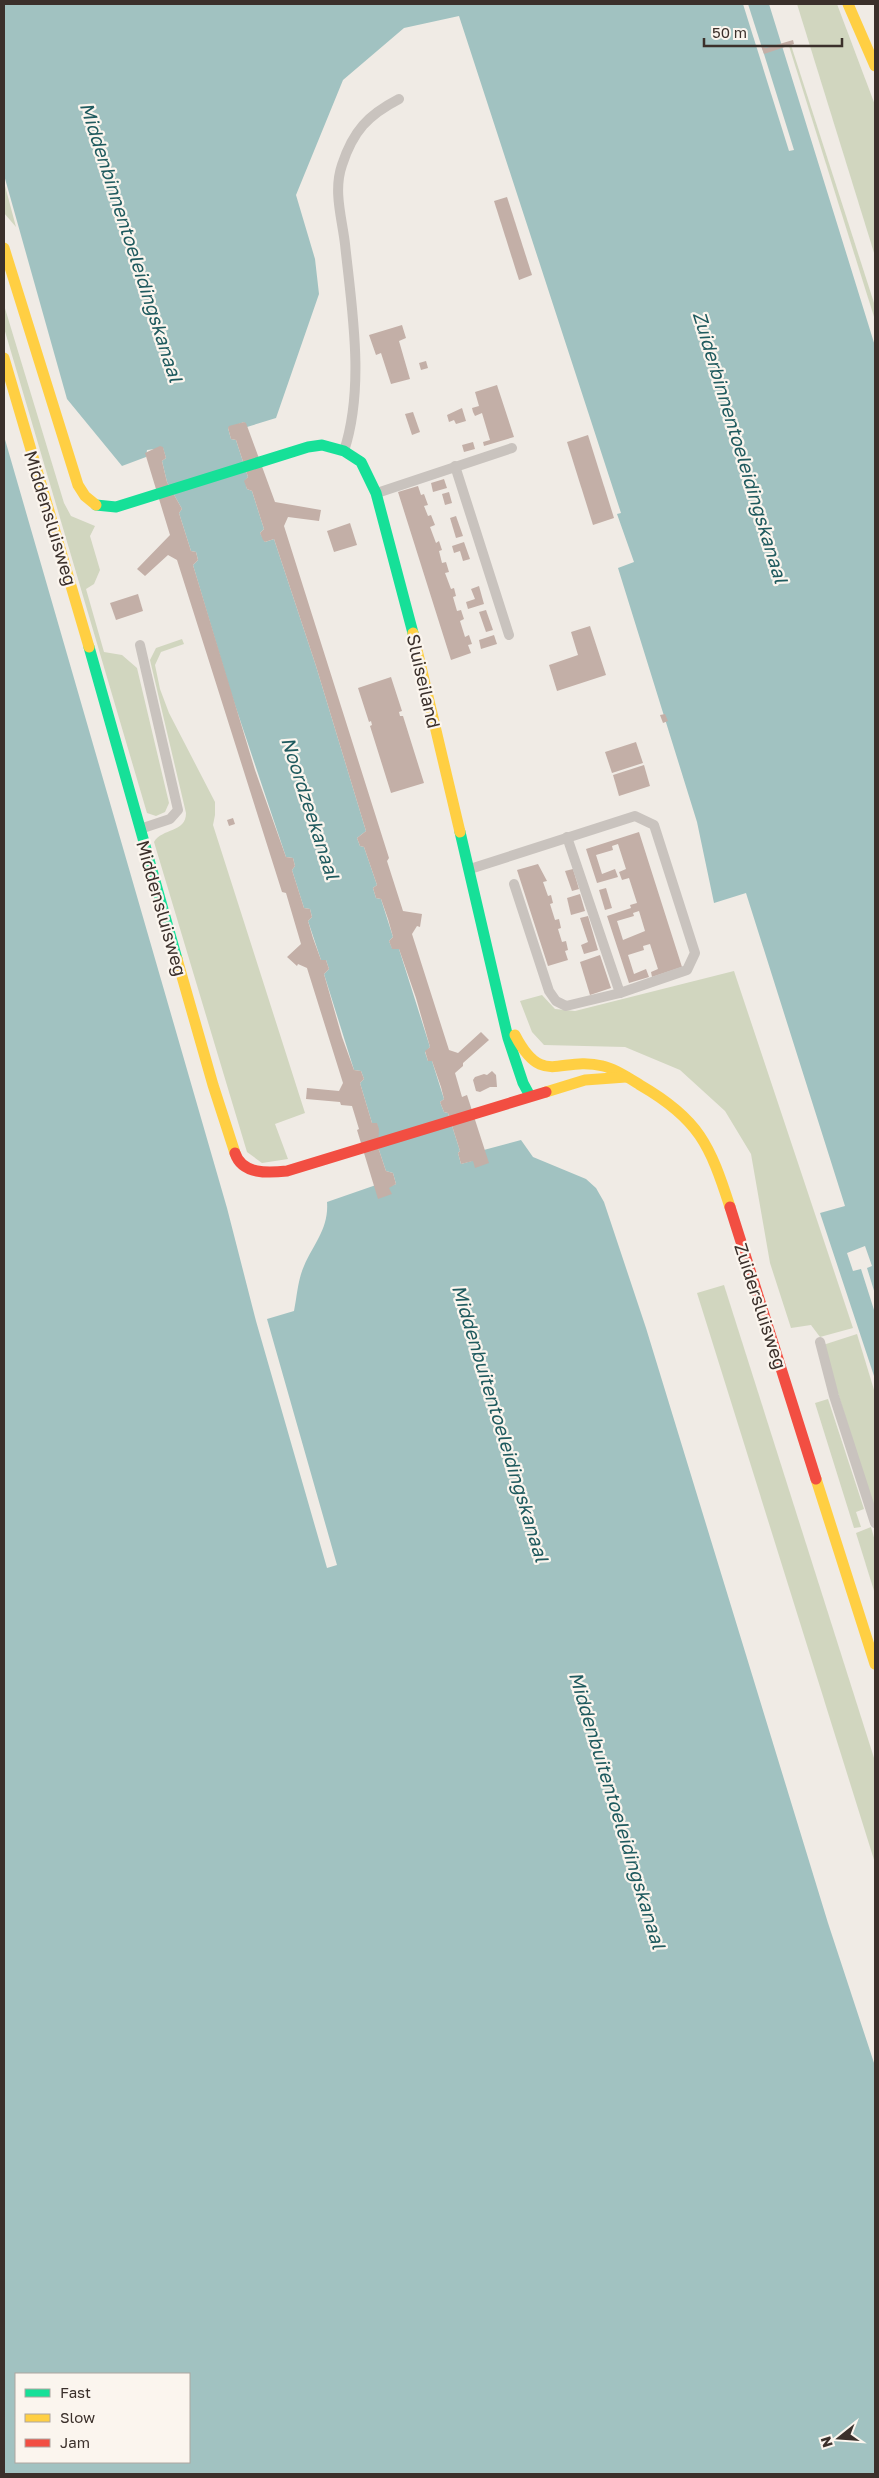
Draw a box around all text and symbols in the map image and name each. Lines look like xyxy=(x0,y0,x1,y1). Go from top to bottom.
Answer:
scale bar xyxy=(704,15,842,47)
text: 50 m xyxy=(712,23,747,41)
water label: Middenbinnentoeleidingskanaal xyxy=(76,99,188,386)
water label: Zuiderbinnentoeleidingskanaal xyxy=(689,308,794,587)
street label: Middensluisweg xyxy=(20,448,82,588)
street label: Sluiseiland xyxy=(402,632,446,730)
water label: Noordzeekanaal xyxy=(277,734,345,883)
street label: Middensluisweg xyxy=(132,837,192,979)
street label: Zuidersluisweg xyxy=(730,1240,792,1372)
water label: Middenbuitentoeleidingskanaal xyxy=(448,1282,554,1565)
water label: Middenbuitentoeleidingskanaal xyxy=(565,1669,671,1952)
legend xyxy=(15,2373,190,2463)
text: Fast xyxy=(60,2383,91,2401)
text: Slow xyxy=(60,2408,95,2426)
north arrow xyxy=(814,2413,864,2463)
text: Jam xyxy=(60,2433,90,2451)
text: N xyxy=(816,2434,836,2450)

